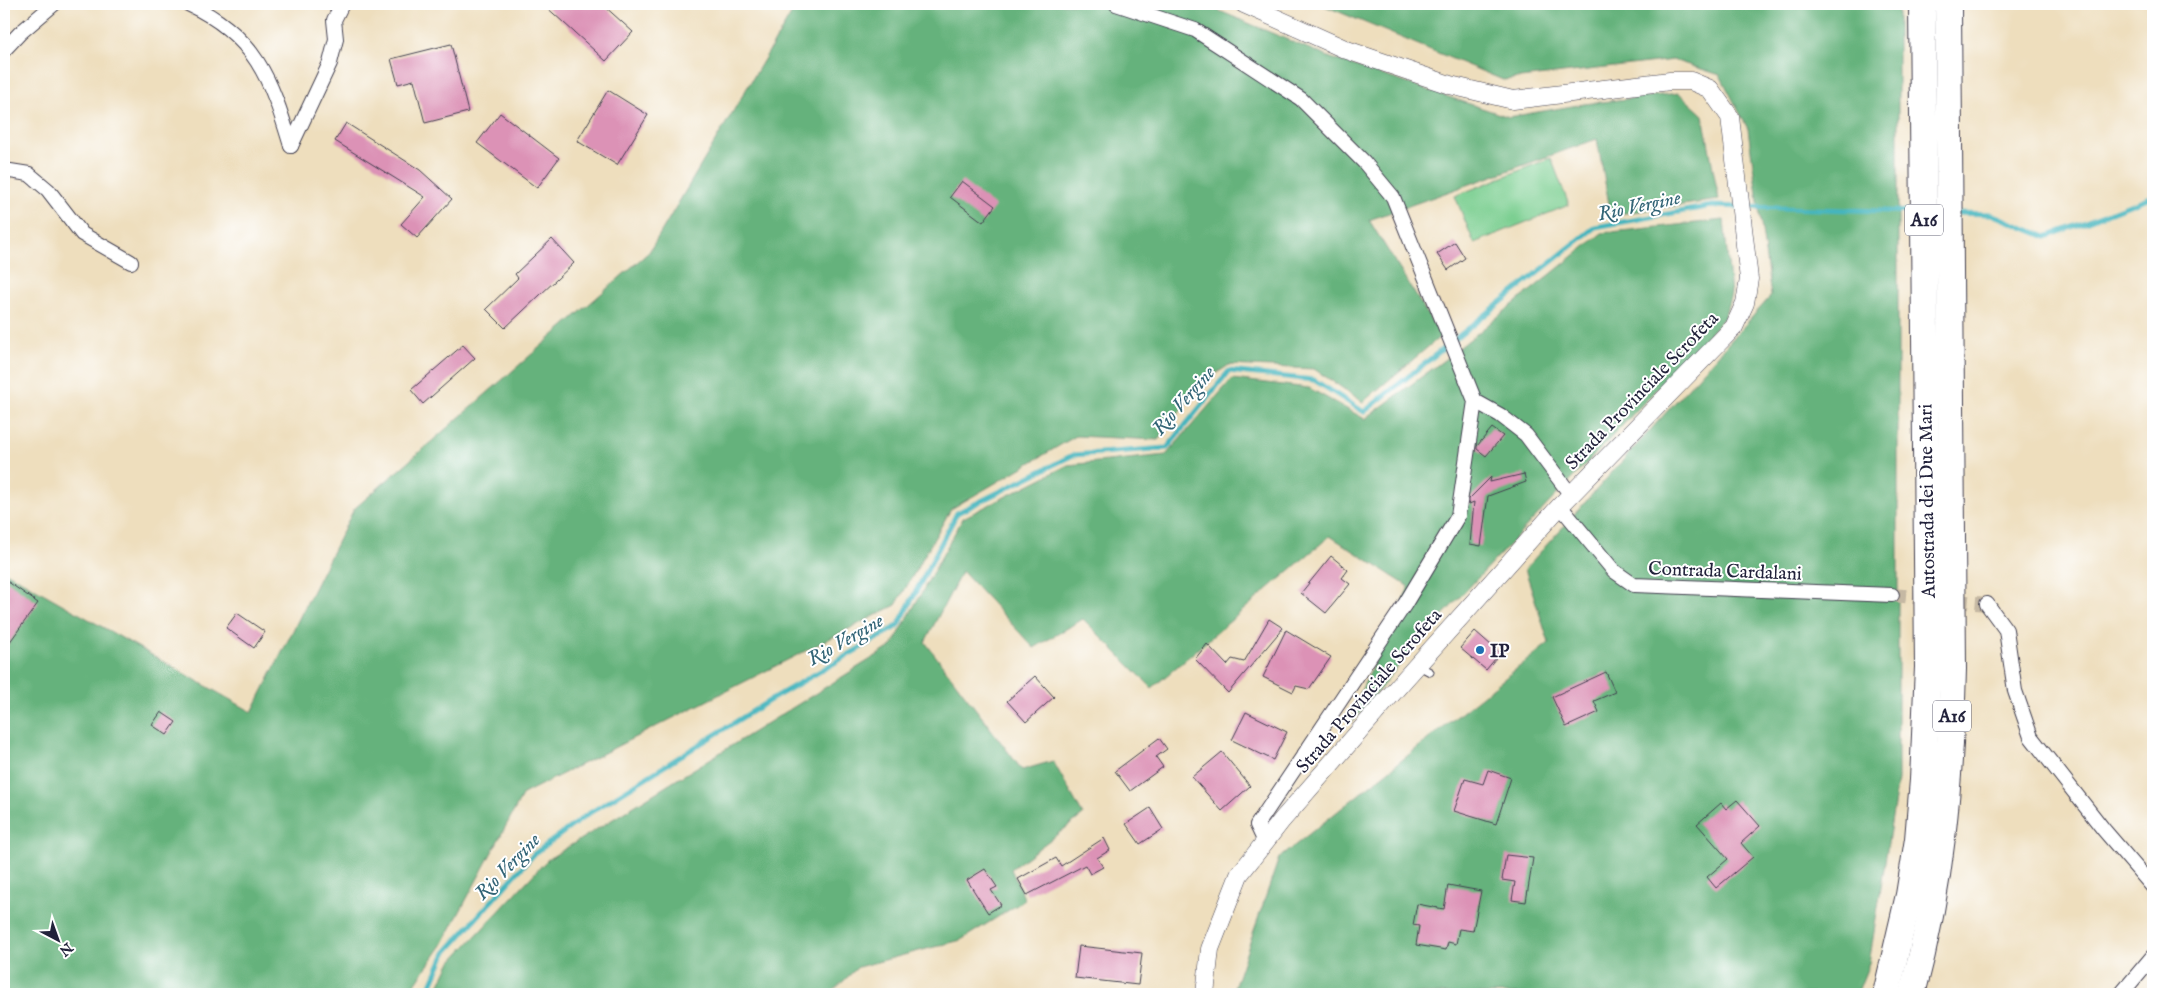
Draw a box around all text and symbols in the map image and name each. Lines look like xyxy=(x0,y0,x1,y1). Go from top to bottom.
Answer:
water label: Rio Vergine xyxy=(1596,185,1684,228)
road number: A16 xyxy=(1905,204,1943,236)
street label: Strada Provinciale Scrofeta xyxy=(1561,307,1725,475)
water label: Rio Vergine xyxy=(1147,361,1222,442)
street label: Autostrada dei Due Mari xyxy=(1914,404,1942,599)
street label: Contrada Cardalani xyxy=(1648,557,1802,587)
street label: Strada Provinciale Scrofeta xyxy=(1291,603,1448,779)
water label: Rio Vergine xyxy=(803,608,889,673)
place label: IP xyxy=(1490,640,1509,664)
marker: IP xyxy=(1474,644,1486,656)
road number: A16 xyxy=(1933,700,1971,731)
water label: Rio Vergine xyxy=(470,828,547,907)
north arrow xyxy=(32,916,82,966)
text: N xyxy=(55,938,77,960)

